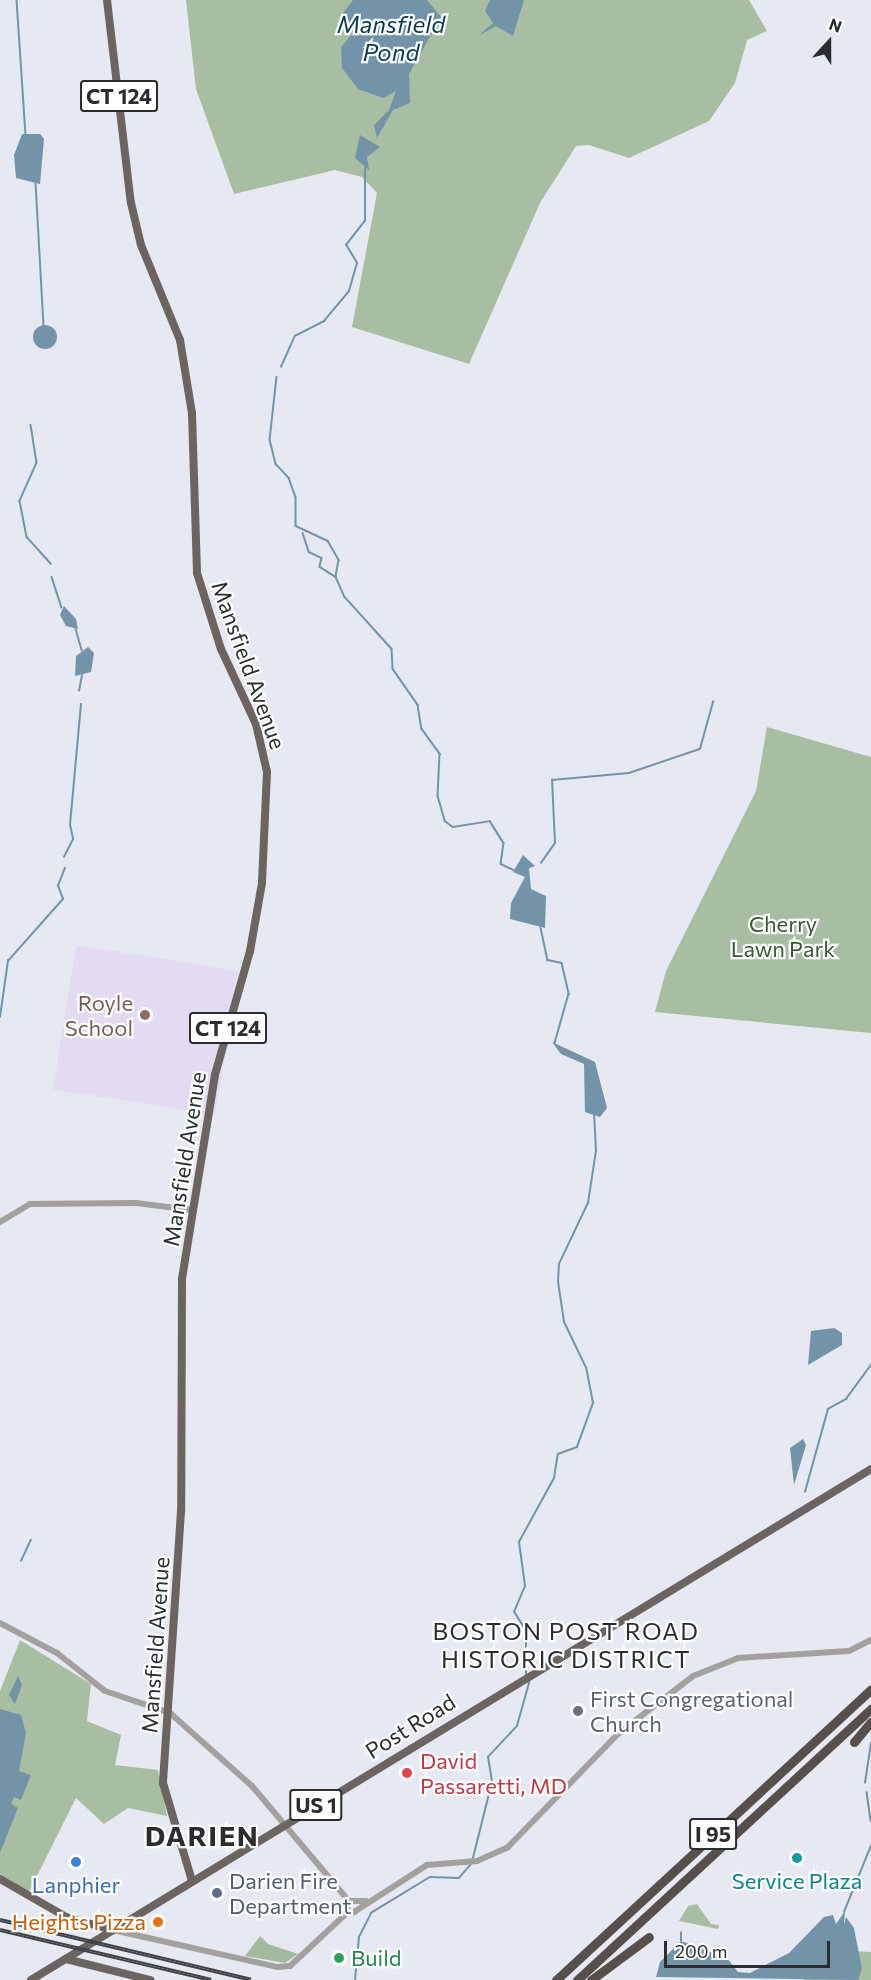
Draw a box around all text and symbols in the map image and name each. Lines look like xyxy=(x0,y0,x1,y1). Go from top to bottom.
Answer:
water label: Mansfield Pond xyxy=(337,10,445,66)
north arrow xyxy=(799,12,859,72)
text: N xyxy=(827,14,845,36)
road number: CT 124 xyxy=(80,78,158,114)
street label: Mansfield Avenue xyxy=(206,577,292,753)
park label: Cherry Lawn Park xyxy=(731,910,835,962)
place label: Royle School xyxy=(65,989,133,1040)
marker: Royle School xyxy=(138,1008,152,1022)
road number: CT 124 xyxy=(189,1010,267,1046)
street label: Mansfield Avenue xyxy=(157,1070,211,1248)
street label: Mansfield Avenue xyxy=(136,1556,174,1734)
district label: BOSTON POST ROAD HISTORIC DISTRICT xyxy=(432,1617,700,1673)
place label: First Congregational Church xyxy=(590,1685,793,1736)
street label: Post Road xyxy=(360,1688,460,1764)
marker: First Congregational Church xyxy=(571,1704,585,1718)
place label: David Passaretti, MD xyxy=(420,1747,567,1798)
marker: David Passaretti, MD xyxy=(398,1764,416,1782)
road number: US 1 xyxy=(289,1787,343,1823)
road number: I 95 xyxy=(689,1816,737,1852)
district label: DARIEN xyxy=(145,1818,259,1852)
marker: Service Plaza xyxy=(790,1851,804,1865)
marker: Lanphier xyxy=(69,1855,83,1869)
place label: Darien Fire Department xyxy=(229,1867,352,1918)
place label: Service Plaza xyxy=(732,1868,862,1894)
place label: Lanphier xyxy=(32,1872,120,1898)
marker: Darien Fire Department xyxy=(210,1886,224,1900)
place label: Heights Pizza xyxy=(12,1909,146,1935)
marker: Heights Pizza xyxy=(151,1915,165,1929)
scale bar xyxy=(667,1929,834,1967)
text: 200 m xyxy=(675,1940,728,1962)
place label: Build xyxy=(351,1945,401,1971)
marker: Build xyxy=(332,1951,346,1965)

